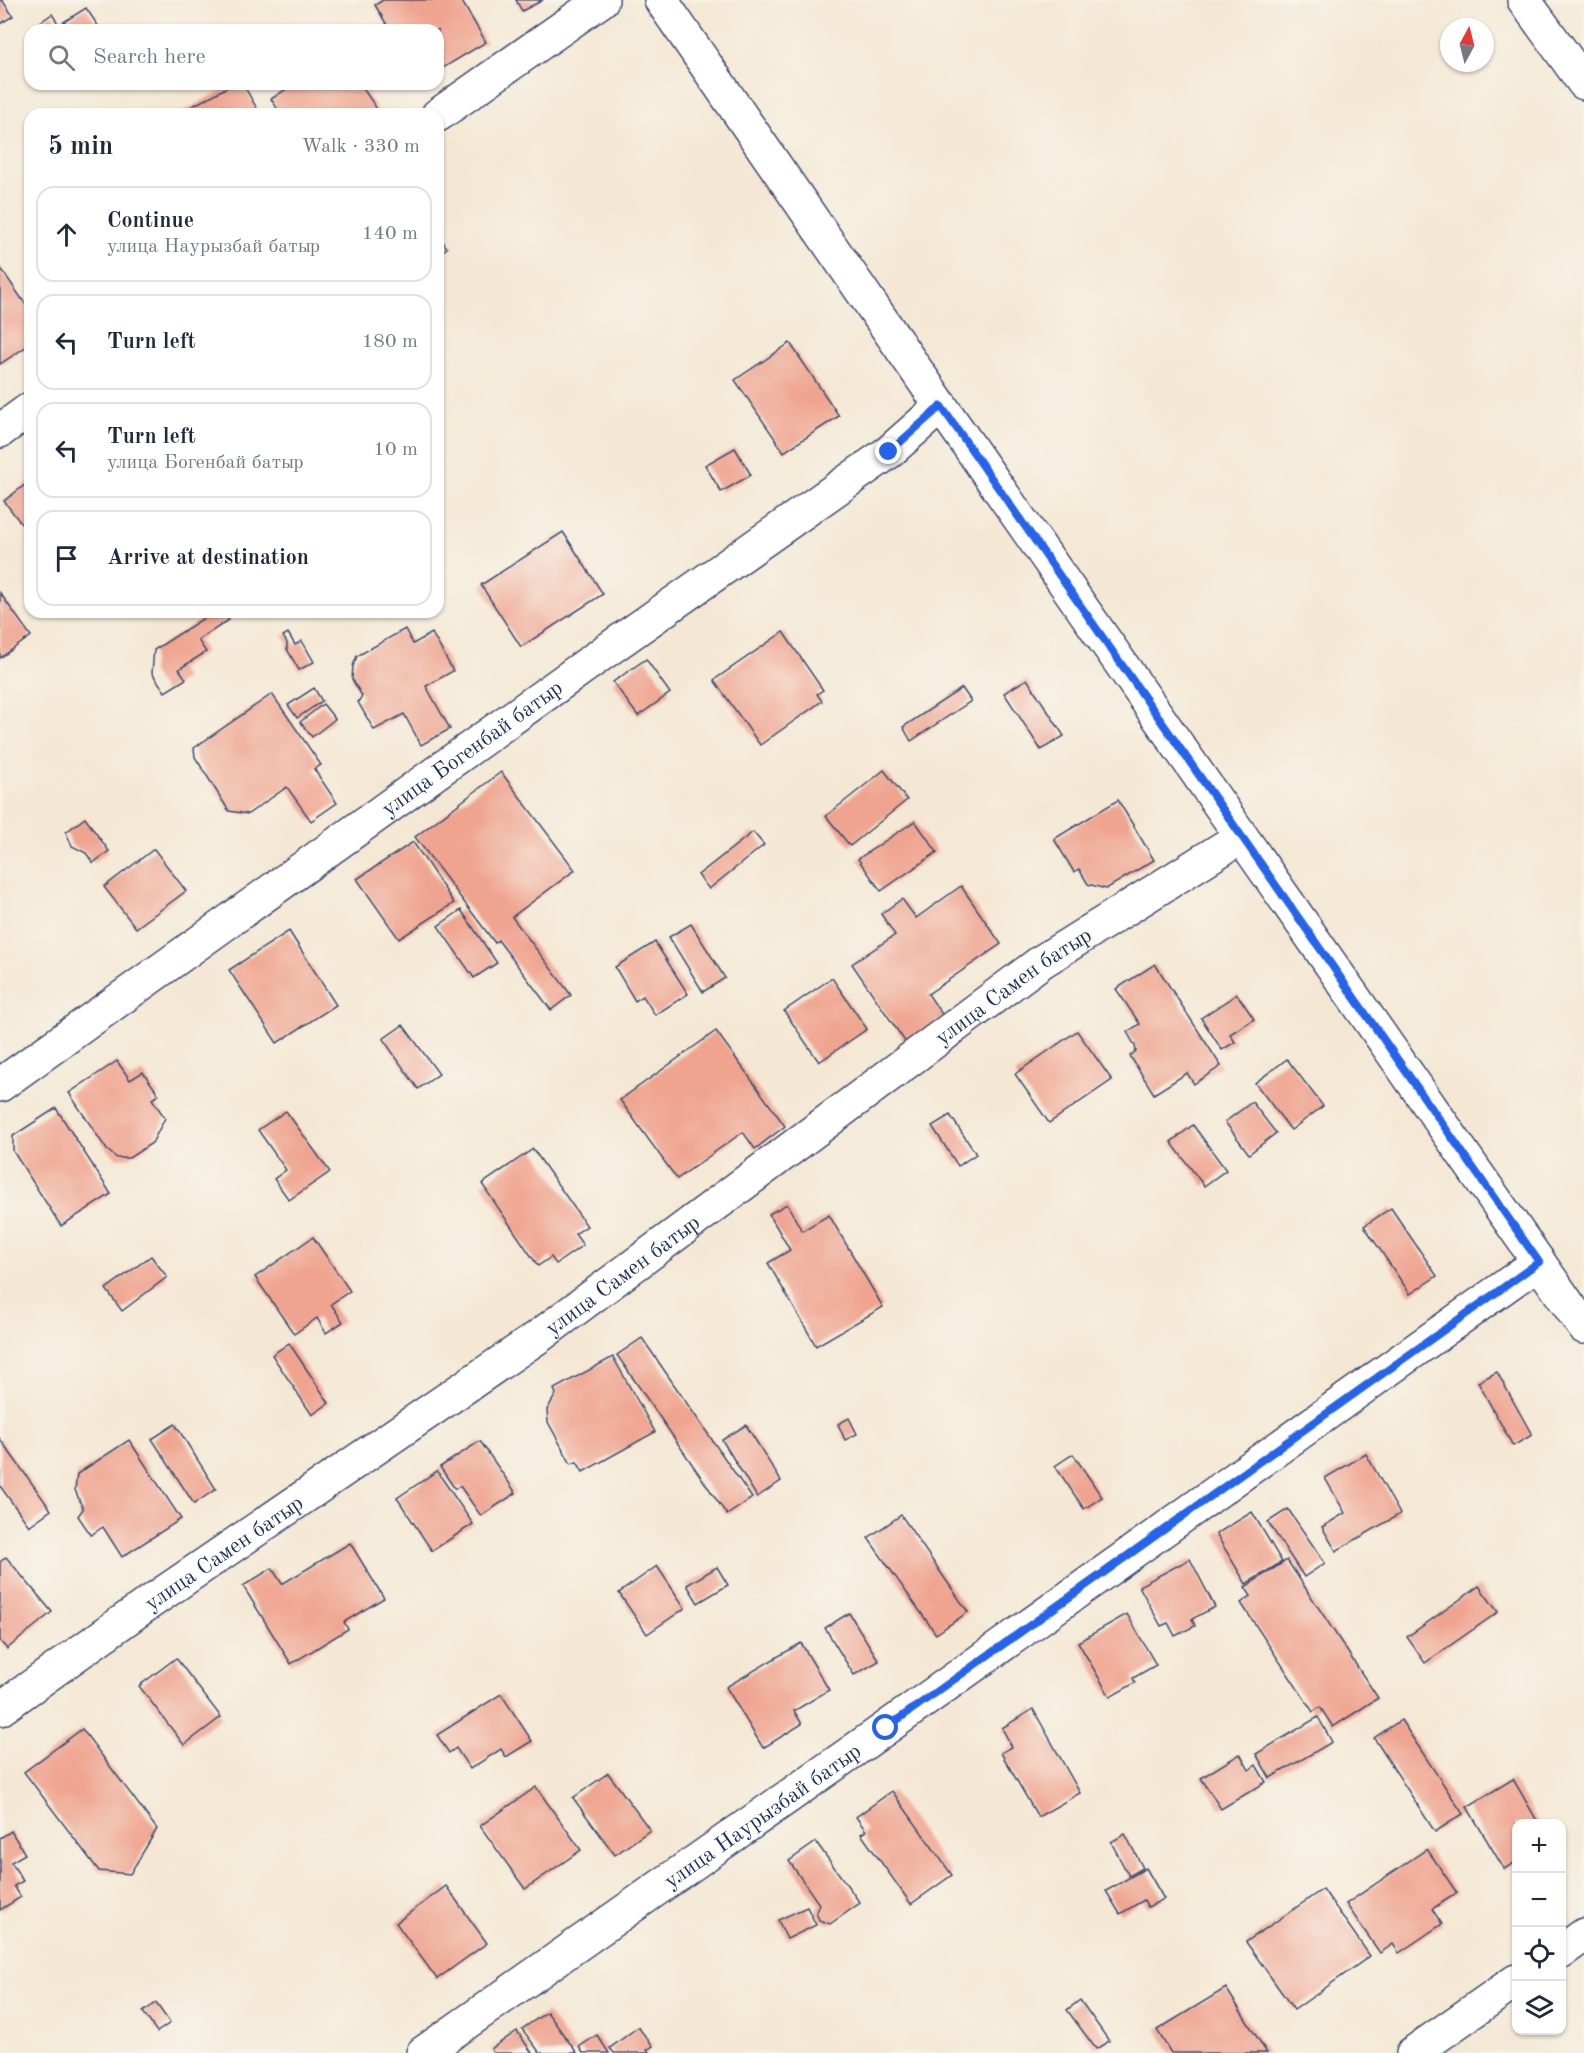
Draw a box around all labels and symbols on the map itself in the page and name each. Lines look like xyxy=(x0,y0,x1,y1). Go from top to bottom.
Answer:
north arrow xyxy=(1440,18,1494,72)
route end xyxy=(875,438,901,464)
street label: улица Богенбай батыр xyxy=(378,677,567,821)
street label: улица Самен батыр xyxy=(932,924,1096,1050)
street label: улица Самен батыр xyxy=(542,1211,704,1340)
street label: улица Самен батыр xyxy=(141,1492,308,1615)
route start xyxy=(872,1714,898,1740)
street label: улица Наурызбай батыр xyxy=(661,1740,865,1893)

